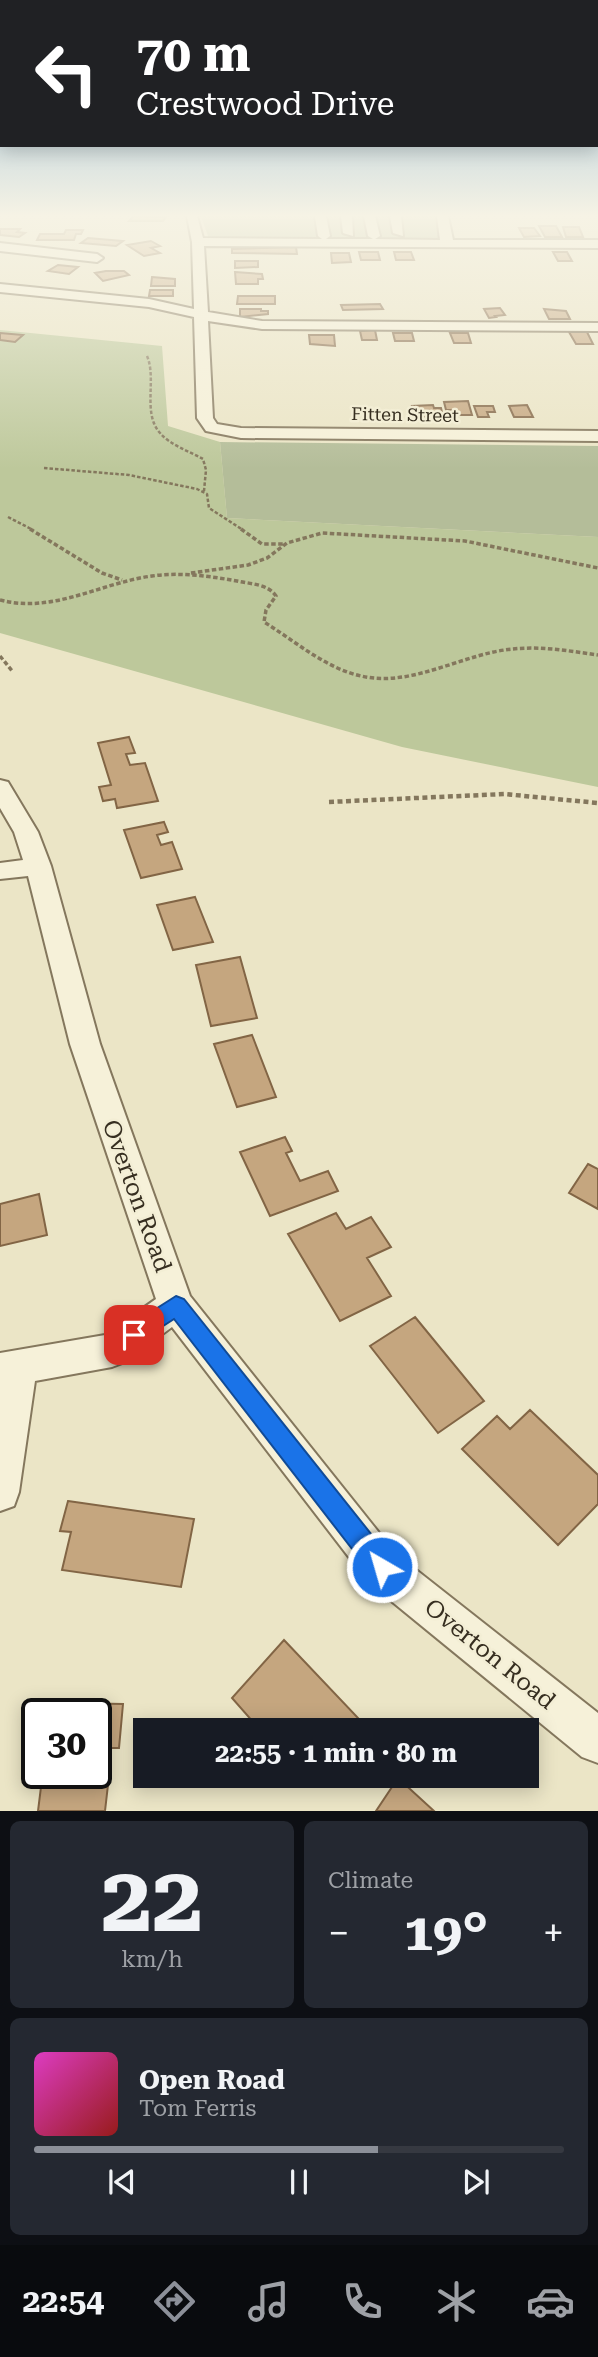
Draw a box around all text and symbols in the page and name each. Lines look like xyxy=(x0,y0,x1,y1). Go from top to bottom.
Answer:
text: 70 m xyxy=(136,26,251,83)
icon: left xyxy=(21,28,112,119)
text: Crestwood Drive xyxy=(136,85,394,123)
street label: Fitten Street xyxy=(351,403,459,426)
street label: Overton Road xyxy=(96,1116,178,1276)
pin xyxy=(104,1305,164,1365)
icon: arrive xyxy=(115,1316,153,1354)
position arrow xyxy=(345,1530,419,1604)
street label: Overton Road xyxy=(419,1593,561,1715)
speed limit sign: 30 xyxy=(21,1698,112,1789)
text: 22:55 · 1 min · 80 m xyxy=(215,1738,457,1768)
text: 22 xyxy=(101,1847,203,1953)
text: Climate xyxy=(328,1867,413,1894)
text: 19° xyxy=(404,1902,488,1963)
text: − xyxy=(328,1911,349,1955)
text: + xyxy=(543,1911,564,1955)
text: km/h xyxy=(121,1946,183,1973)
text: Open Road xyxy=(139,2065,285,2095)
text: Tom Ferris xyxy=(139,2095,256,2122)
icon: previous xyxy=(103,2163,141,2201)
icon: pause xyxy=(280,2163,318,2201)
icon: next xyxy=(457,2163,495,2201)
icon: directions xyxy=(150,2277,199,2326)
icon: music xyxy=(244,2277,293,2326)
icon: phone xyxy=(338,2277,387,2326)
icon: climate xyxy=(432,2277,481,2326)
icon: car xyxy=(526,2277,575,2326)
text: 22:54 xyxy=(23,2282,104,2320)

